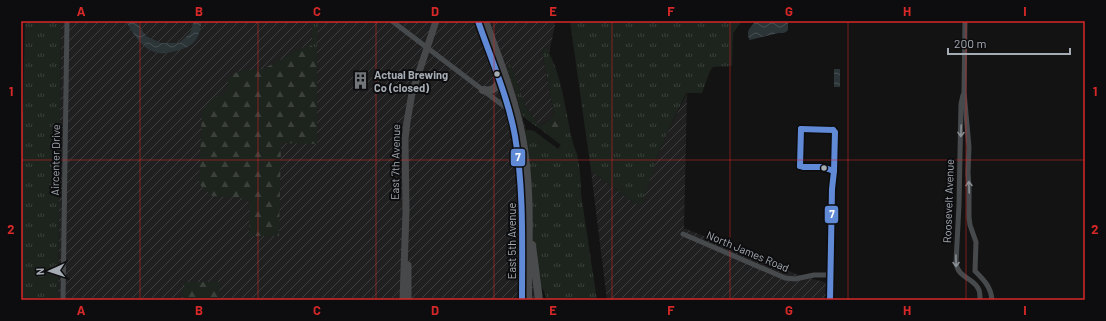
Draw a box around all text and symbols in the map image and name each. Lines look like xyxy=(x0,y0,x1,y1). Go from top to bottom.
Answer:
text: A xyxy=(77,3,86,19)
text: B xyxy=(195,3,203,19)
text: C xyxy=(313,3,321,19)
text: D xyxy=(431,3,439,19)
text: E xyxy=(549,3,557,19)
text: F xyxy=(667,3,675,19)
text: G xyxy=(785,3,793,19)
text: H xyxy=(903,3,911,19)
text: I xyxy=(1023,3,1027,19)
scale bar xyxy=(948,30,1070,56)
text: 200 m xyxy=(954,36,986,50)
place label: Actual Brewing Co (closed) xyxy=(374,68,448,94)
unlabelled marker xyxy=(492,69,502,79)
building icon: Actual Brewing Co (closed) xyxy=(351,70,371,90)
text: 1 xyxy=(9,83,13,99)
text: 1 xyxy=(1093,83,1097,99)
street label: Aircenter Drive xyxy=(48,124,62,196)
street label: East 7th Avenue xyxy=(388,124,402,200)
one-way arrow xyxy=(957,124,965,137)
line badge: 7 xyxy=(510,148,526,167)
text: 7 xyxy=(515,150,521,163)
street label: Roosevelt Avenue xyxy=(940,159,956,243)
unlabelled marker xyxy=(819,163,829,173)
one-way arrow xyxy=(965,181,973,194)
street label: East 5th Avenue xyxy=(505,203,518,279)
line badge: 7 xyxy=(824,205,839,224)
text: 7 xyxy=(829,207,835,220)
text: 2 xyxy=(7,221,15,237)
text: 2 xyxy=(1091,221,1099,237)
street label: North James Road xyxy=(705,228,791,274)
north arrow xyxy=(30,251,70,291)
one-way arrow xyxy=(952,254,960,267)
text: N xyxy=(33,268,46,276)
text: A xyxy=(77,302,86,318)
text: B xyxy=(195,302,203,318)
text: C xyxy=(313,302,321,318)
text: D xyxy=(431,302,439,318)
text: E xyxy=(549,302,557,318)
text: F xyxy=(667,302,675,318)
text: G xyxy=(785,302,793,318)
text: H xyxy=(903,302,911,318)
text: I xyxy=(1023,302,1027,318)

